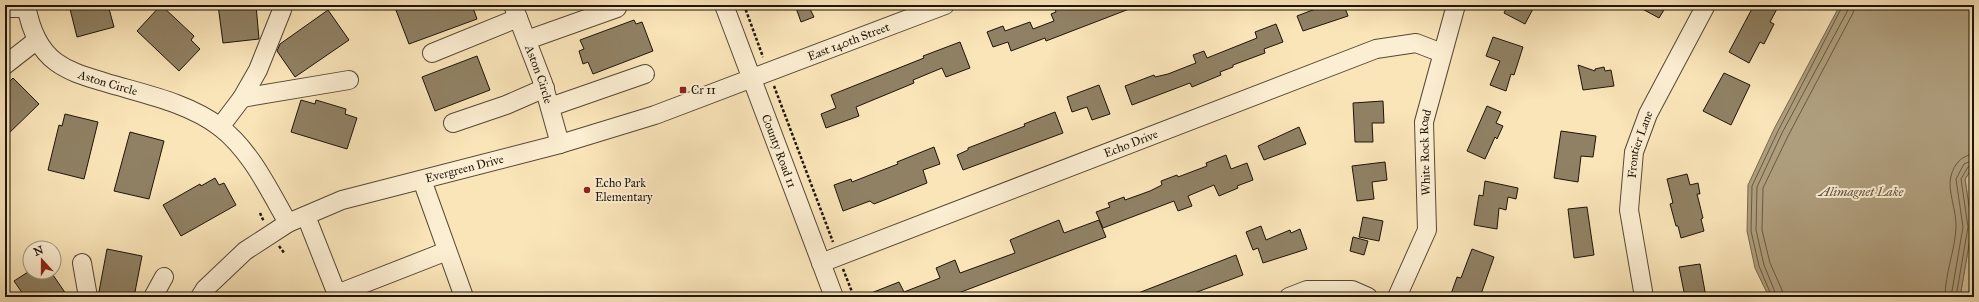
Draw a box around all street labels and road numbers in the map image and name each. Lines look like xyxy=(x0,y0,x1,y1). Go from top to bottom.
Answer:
street label: East 140th Street xyxy=(806,19,892,64)
street label: Aston Circle xyxy=(522,42,555,105)
street label: Aston Circle xyxy=(75,67,139,98)
street label: White Rock Road xyxy=(1417,108,1434,196)
street label: Frontier Lane xyxy=(1625,108,1656,179)
street label: County Road 11 xyxy=(759,112,799,190)
street label: Echo Drive xyxy=(1102,127,1160,160)
street label: Evergreen Drive xyxy=(424,152,505,185)

